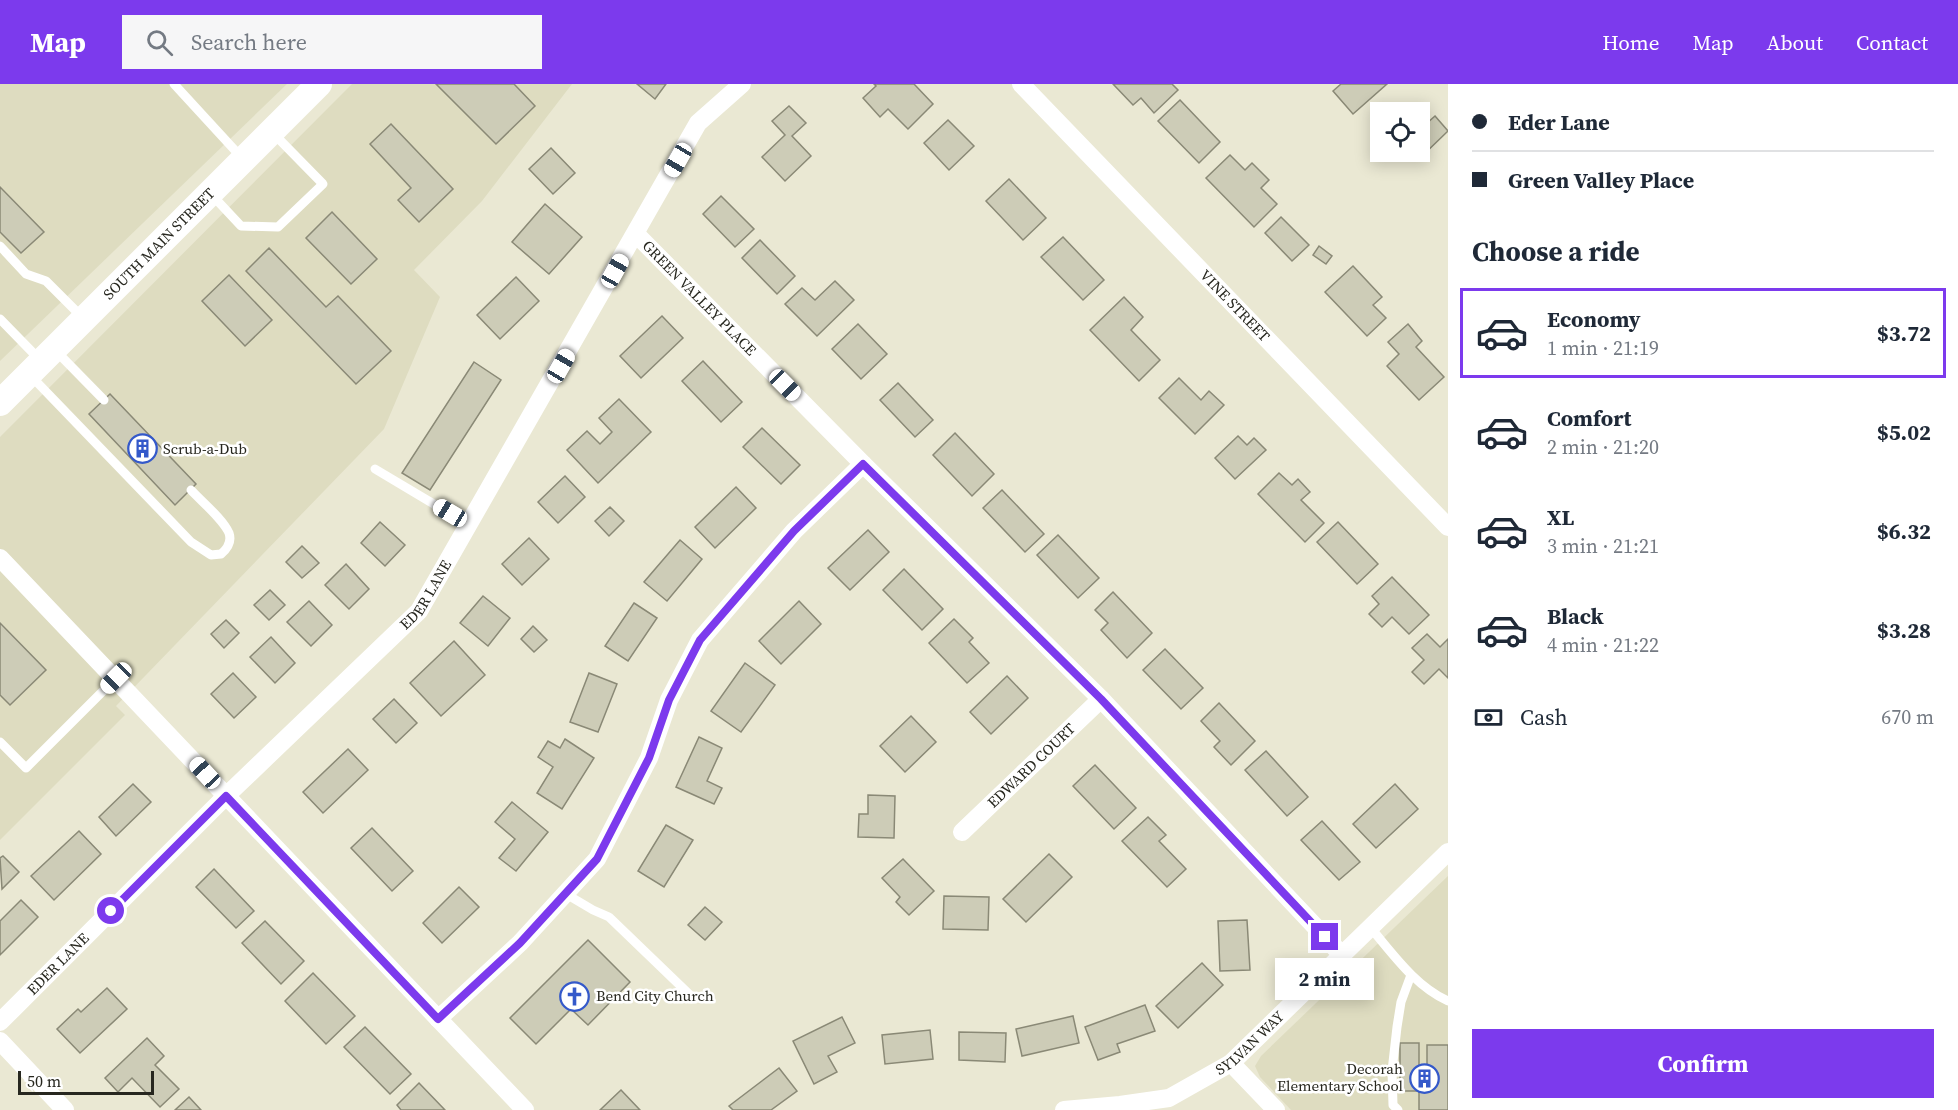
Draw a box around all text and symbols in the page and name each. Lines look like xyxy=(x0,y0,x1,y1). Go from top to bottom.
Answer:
search box xyxy=(122,15,542,69)
text: Map xyxy=(30,23,86,61)
icon: search xyxy=(143,26,176,59)
text: Search here xyxy=(191,27,307,57)
text: Home xyxy=(1602,28,1660,57)
text: Map xyxy=(1693,28,1734,57)
text: About xyxy=(1767,28,1823,57)
text: Contact xyxy=(1856,28,1928,57)
map controls xyxy=(1370,102,1430,162)
button: locate xyxy=(1370,102,1430,162)
text: Eder Lane xyxy=(1508,107,1610,137)
car xyxy=(661,140,695,180)
text: Green Valley Place xyxy=(1508,165,1694,195)
street label: SOUTH MAIN STREET xyxy=(98,183,219,304)
text: Choose a ride xyxy=(1472,233,1640,270)
street label: GREEN VALLEY PLACE xyxy=(638,235,761,360)
car xyxy=(598,251,632,291)
street label: VINE STREET xyxy=(1195,265,1275,346)
text: Economy xyxy=(1547,304,1641,334)
icon: car xyxy=(1475,306,1529,360)
text: $3.72 xyxy=(1877,318,1931,348)
text: 1 min · 21:19 xyxy=(1547,334,1659,362)
car xyxy=(544,346,578,386)
car xyxy=(766,366,804,404)
text: Comfort xyxy=(1547,403,1631,433)
icon: car xyxy=(1475,405,1529,459)
text: $5.02 xyxy=(1877,417,1931,447)
building icon: Scrub-a-Dub xyxy=(126,433,158,465)
text: 2 min · 21:20 xyxy=(1547,433,1659,461)
place label: Scrub-a-Dub xyxy=(163,438,247,459)
car xyxy=(430,496,470,530)
text: XL xyxy=(1547,502,1574,532)
icon: car xyxy=(1475,504,1529,558)
text: $6.32 xyxy=(1877,516,1931,546)
text: 3 min · 21:21 xyxy=(1547,532,1659,560)
street label: EDER LANE xyxy=(395,556,456,634)
text: Black xyxy=(1547,601,1604,631)
icon: car xyxy=(1475,603,1529,657)
text: $3.28 xyxy=(1877,615,1931,645)
text: 4 min · 21:22 xyxy=(1547,631,1659,659)
car xyxy=(97,659,135,697)
icon: cash xyxy=(1472,701,1505,734)
text: Cash xyxy=(1520,702,1568,732)
text: 670 m xyxy=(1881,703,1934,731)
street label: EDWARD COURT xyxy=(982,718,1080,812)
car xyxy=(186,754,224,792)
route start xyxy=(97,897,124,924)
route end xyxy=(1311,923,1338,950)
street label: EDER LANE xyxy=(22,928,93,999)
callout: 2 min xyxy=(1276,958,1374,1000)
text: 2 min xyxy=(1299,965,1350,993)
church icon: Bend City Church xyxy=(559,980,591,1012)
place label: Bend City Church xyxy=(596,985,714,1006)
street label: SYLVAN WAY xyxy=(1211,1006,1289,1080)
button: Confirm xyxy=(1472,1029,1934,1098)
place label: Decorah Elementary School xyxy=(1277,1058,1404,1096)
building icon: Decorah Elementary School xyxy=(1408,1062,1440,1094)
scale bar xyxy=(18,1068,154,1096)
text: 50 m xyxy=(27,1070,61,1092)

